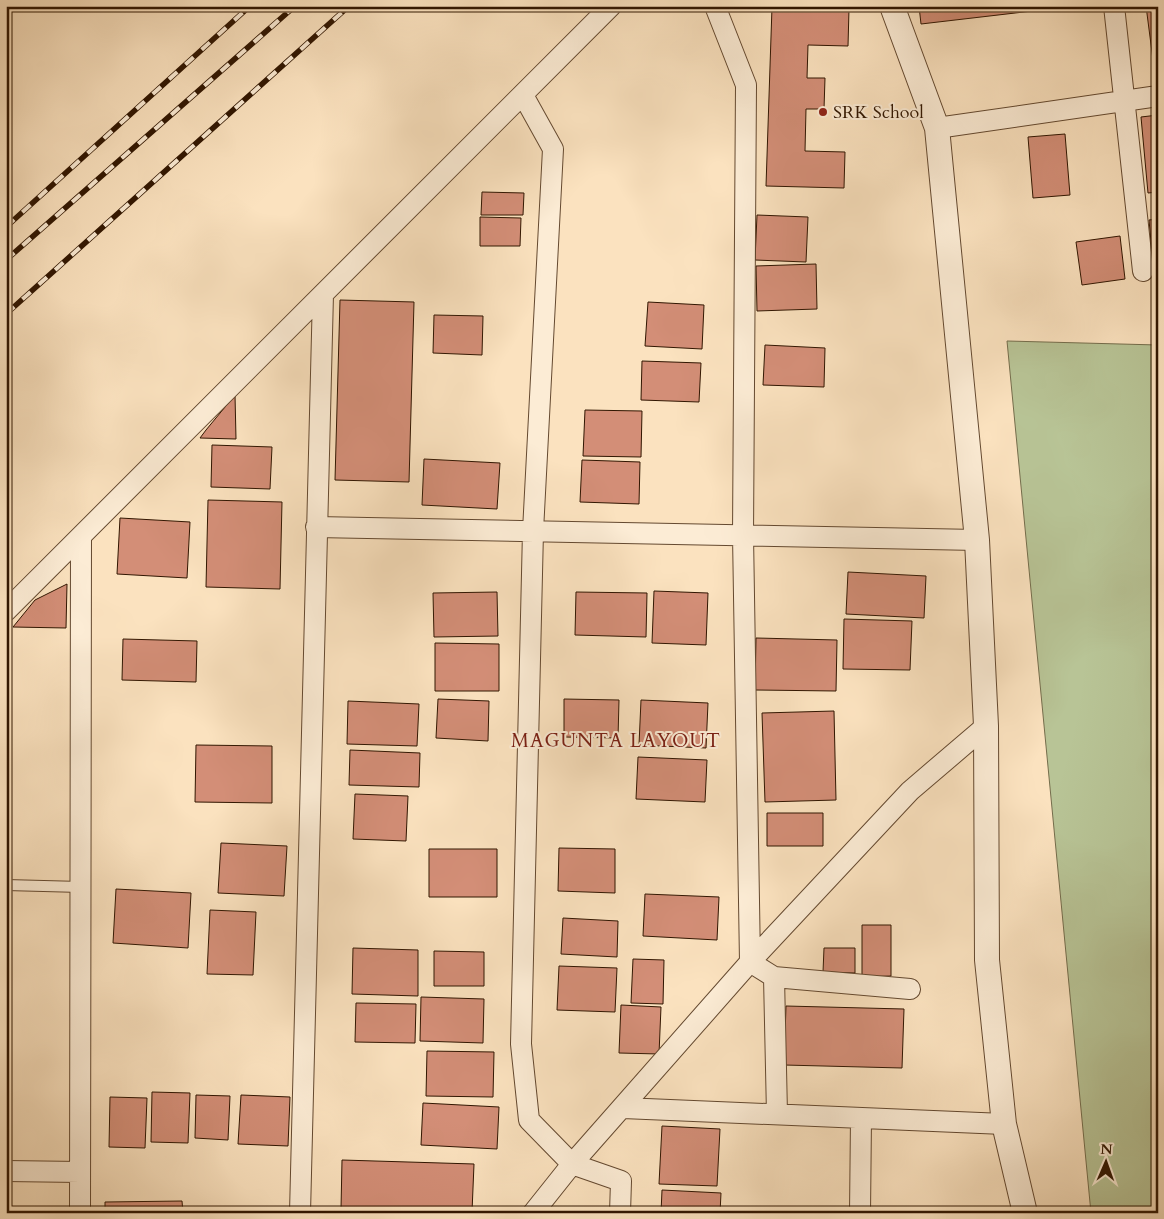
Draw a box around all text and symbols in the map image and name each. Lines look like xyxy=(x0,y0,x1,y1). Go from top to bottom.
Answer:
place label: SRK School xyxy=(833,100,924,125)
marker: SRK School xyxy=(817,106,829,118)
district label: MAGUNTA LAYOUT xyxy=(511,728,721,754)
north arrow xyxy=(1082,1136,1132,1186)
text: N xyxy=(1100,1140,1113,1159)

